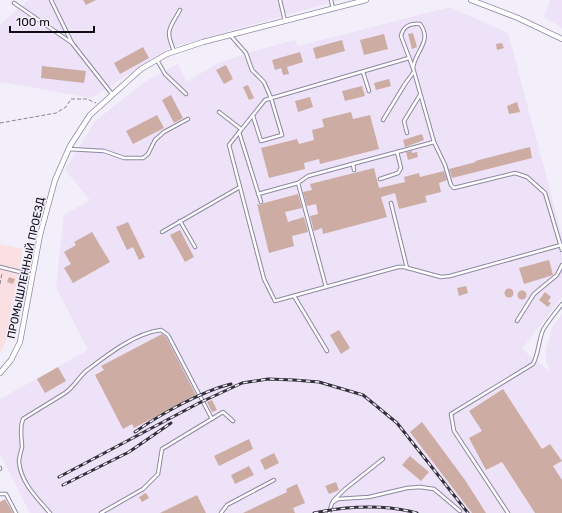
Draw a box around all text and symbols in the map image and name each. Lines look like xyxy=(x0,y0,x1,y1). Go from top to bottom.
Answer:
scale bar xyxy=(10,8,94,34)
text: 100 m xyxy=(16,15,50,29)
street label: ПРОМЫШЛЕННЫЙ ПРОЕЗД xyxy=(5,196,47,340)

